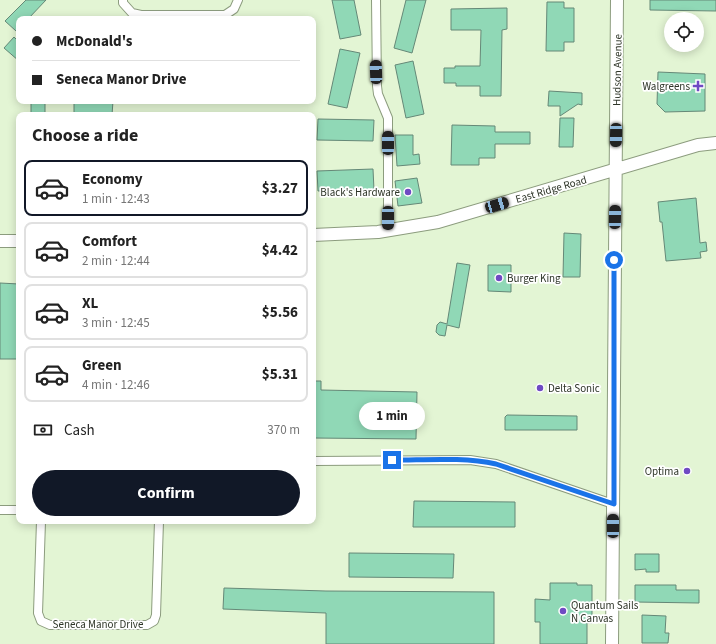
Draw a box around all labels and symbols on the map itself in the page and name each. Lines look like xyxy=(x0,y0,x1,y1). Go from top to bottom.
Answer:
street label: Hudson Avenue xyxy=(609,33,626,106)
car xyxy=(370,60,382,84)
place label: Walgreens xyxy=(642,79,690,94)
marker: Walgreens xyxy=(693,81,703,91)
car xyxy=(610,123,622,147)
car xyxy=(382,131,394,155)
street label: East Ridge Road xyxy=(514,172,588,207)
place label: Black's Hardware xyxy=(320,185,401,200)
marker: Black's Hardware xyxy=(403,187,413,197)
car xyxy=(484,196,510,214)
car xyxy=(609,205,621,229)
car xyxy=(382,206,394,230)
route start xyxy=(605,251,623,269)
place label: Burger King xyxy=(507,271,561,286)
marker: Burger King xyxy=(494,273,504,283)
place label: Delta Sonic xyxy=(548,381,600,396)
marker: Delta Sonic xyxy=(535,383,545,393)
callout: 1 min xyxy=(359,402,425,430)
route end xyxy=(383,451,401,469)
place label: Optima xyxy=(645,464,679,479)
marker: Optima xyxy=(682,466,692,476)
car xyxy=(607,514,619,538)
place label: Quantum Sails N Canvas xyxy=(571,598,639,626)
marker: Quantum Sails N Canvas xyxy=(558,606,568,616)
street label: Seneca Manor Drive xyxy=(53,617,144,632)

